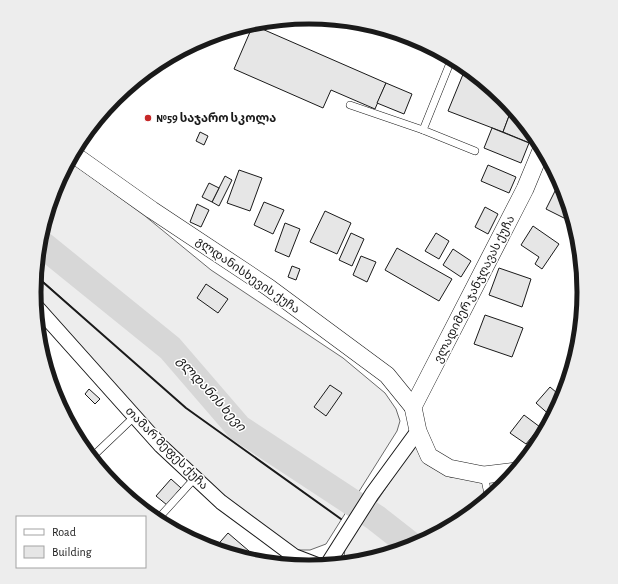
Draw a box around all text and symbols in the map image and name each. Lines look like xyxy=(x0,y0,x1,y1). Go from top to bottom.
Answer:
place label: №59 საჯარო სკოლა xyxy=(156,112,276,126)
marker: №59 საჯარო სკოლა xyxy=(143,113,153,123)
street label: ვლადიმერ ჯანჯღავას ქუჩა xyxy=(432,213,518,366)
street label: გლდანისხევის ქუჩა xyxy=(193,235,302,317)
water label: გლდანის ხევი xyxy=(173,354,248,435)
street label: თამარ მეფეს ქუჩა xyxy=(123,404,211,492)
legend xyxy=(16,516,146,568)
text: Road xyxy=(52,526,76,538)
text: Building xyxy=(52,546,92,558)

